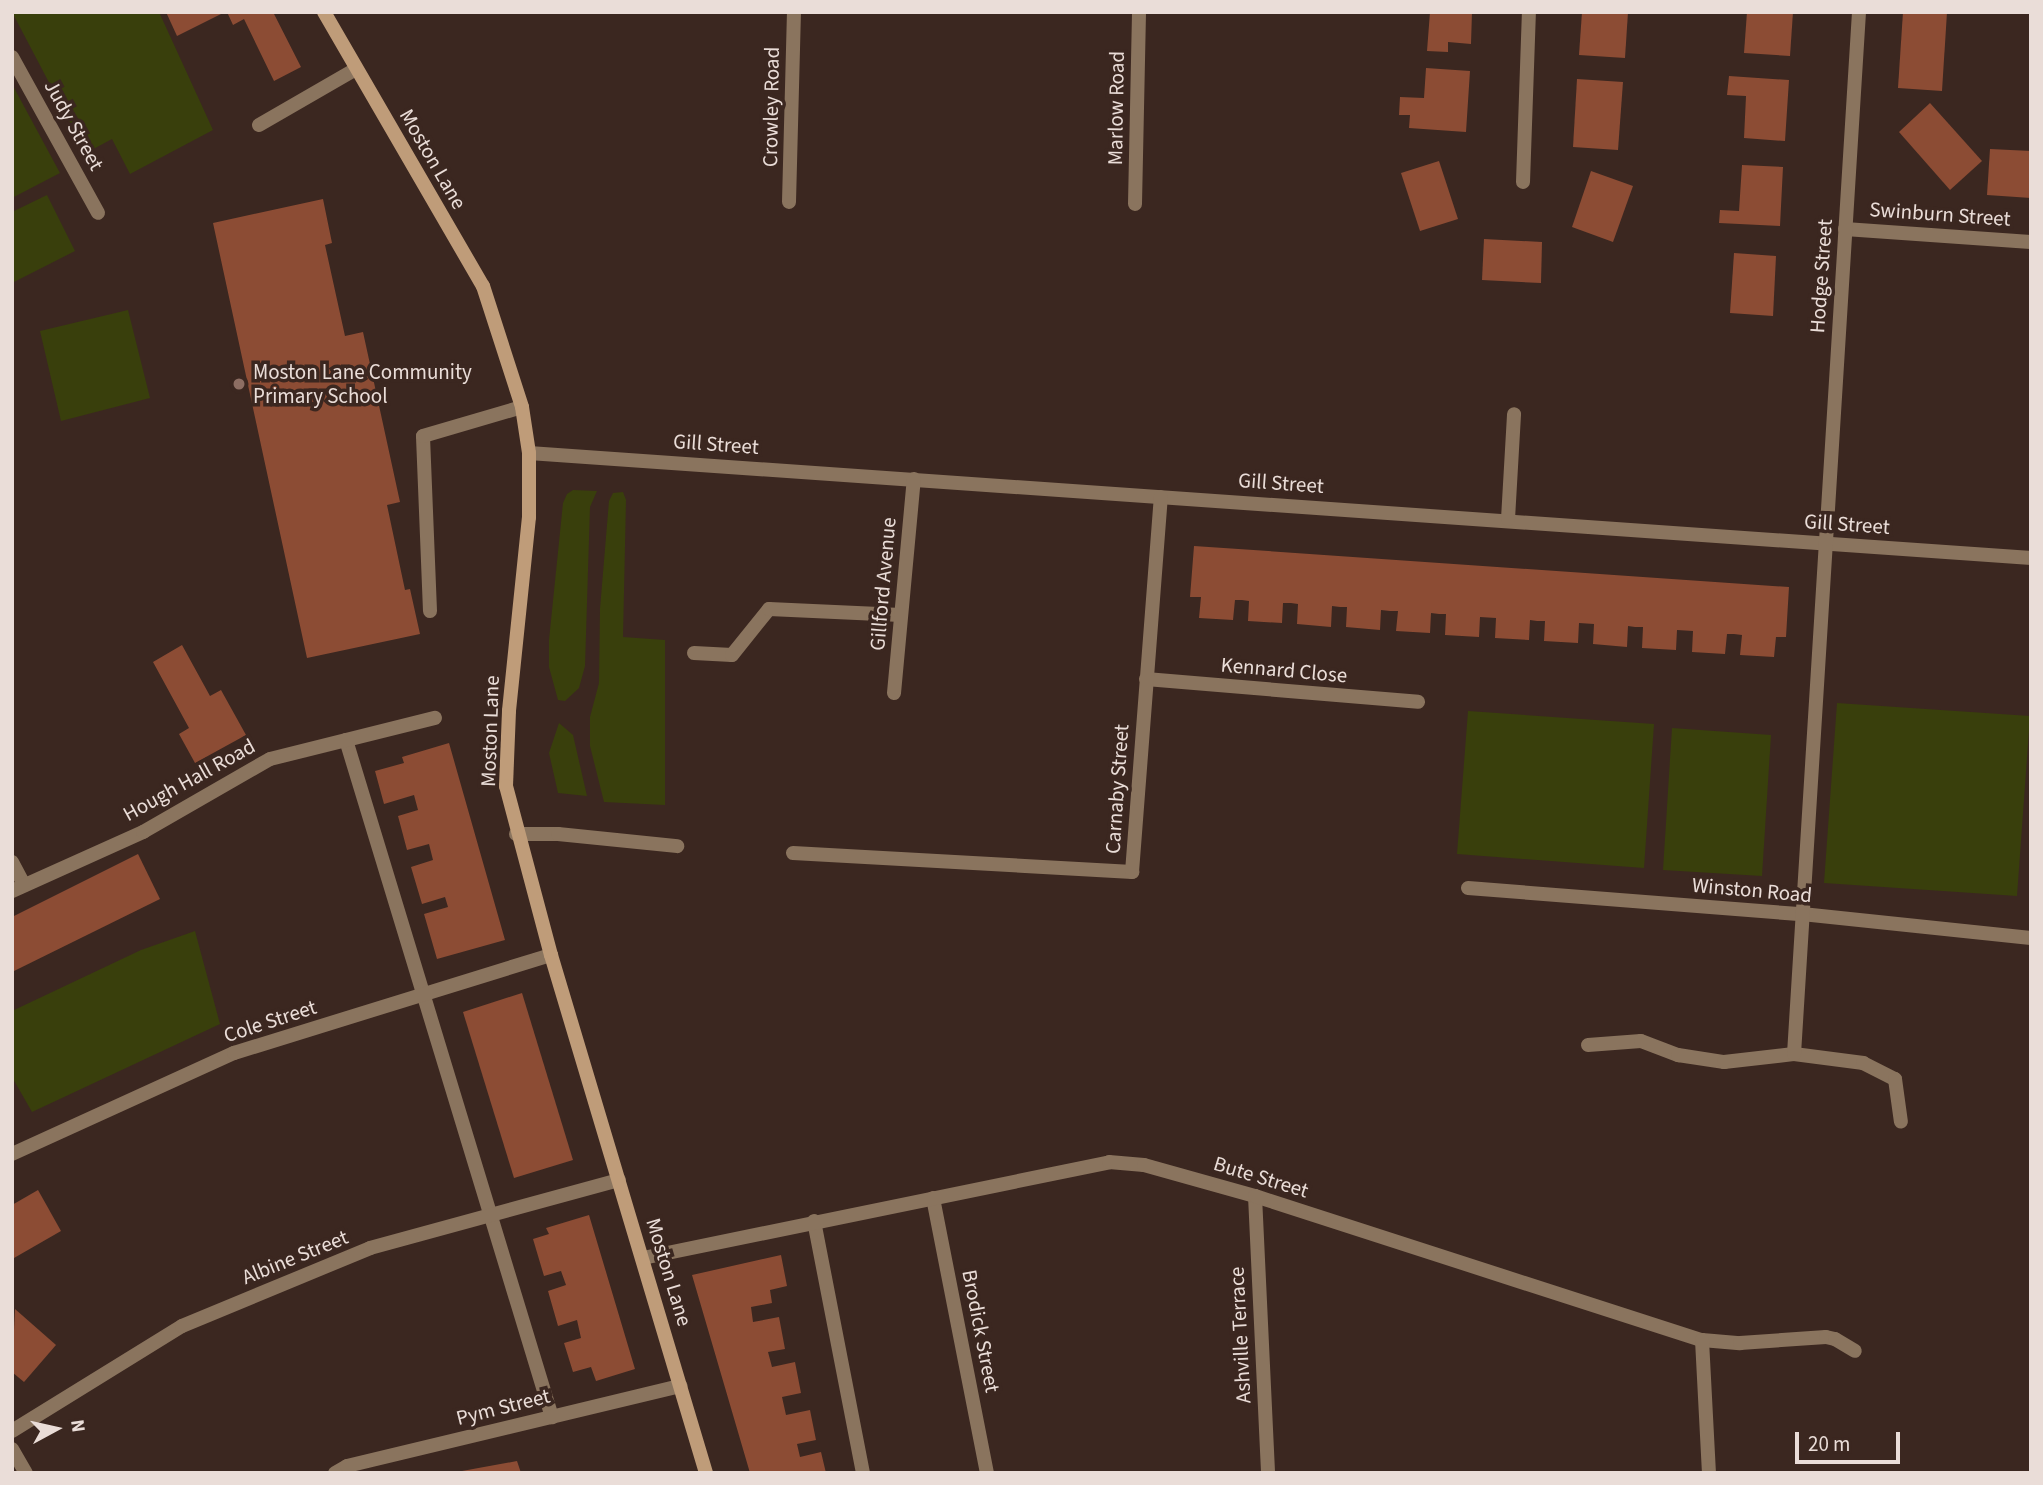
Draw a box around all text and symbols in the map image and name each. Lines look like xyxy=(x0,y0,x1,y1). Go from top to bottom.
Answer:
street label: Crowley Road xyxy=(757,47,785,167)
street label: Marlow Road xyxy=(1102,51,1130,165)
street label: Judy Street xyxy=(39,75,109,175)
street label: Moston Lane xyxy=(394,104,472,214)
street label: Swinburn Street xyxy=(1868,196,2012,232)
street label: Hodge Street xyxy=(1804,218,1838,334)
place label: Moston Lane Community Primary School xyxy=(253,359,472,409)
marker: Moston Lane Community Primary School xyxy=(231,376,247,392)
street label: Gill Street xyxy=(672,428,760,460)
street label: Gill Street xyxy=(1237,467,1325,499)
street label: Gill Street xyxy=(1803,508,1891,540)
street label: Gillford Avenue xyxy=(865,516,901,652)
street label: Kennard Close xyxy=(1220,652,1348,688)
street label: Moston Lane xyxy=(475,675,505,787)
street label: Carnaby Street xyxy=(1100,723,1134,855)
street label: Hough Hall Road xyxy=(119,733,259,827)
street label: Winston Road xyxy=(1691,872,1813,908)
street label: Cole Street xyxy=(220,994,320,1048)
street label: Bute Street xyxy=(1211,1151,1311,1203)
street label: Moston Lane xyxy=(641,1215,697,1329)
street label: Albine Street xyxy=(238,1224,352,1290)
street label: Ashville Terrace xyxy=(1224,1266,1256,1404)
street label: Brodick Street xyxy=(957,1268,1005,1394)
street label: Pym Street xyxy=(453,1383,553,1431)
north arrow xyxy=(21,1394,91,1464)
text: N xyxy=(63,1418,92,1434)
scale bar xyxy=(1798,1418,1903,1462)
text: 20 m xyxy=(1808,1429,1850,1459)

